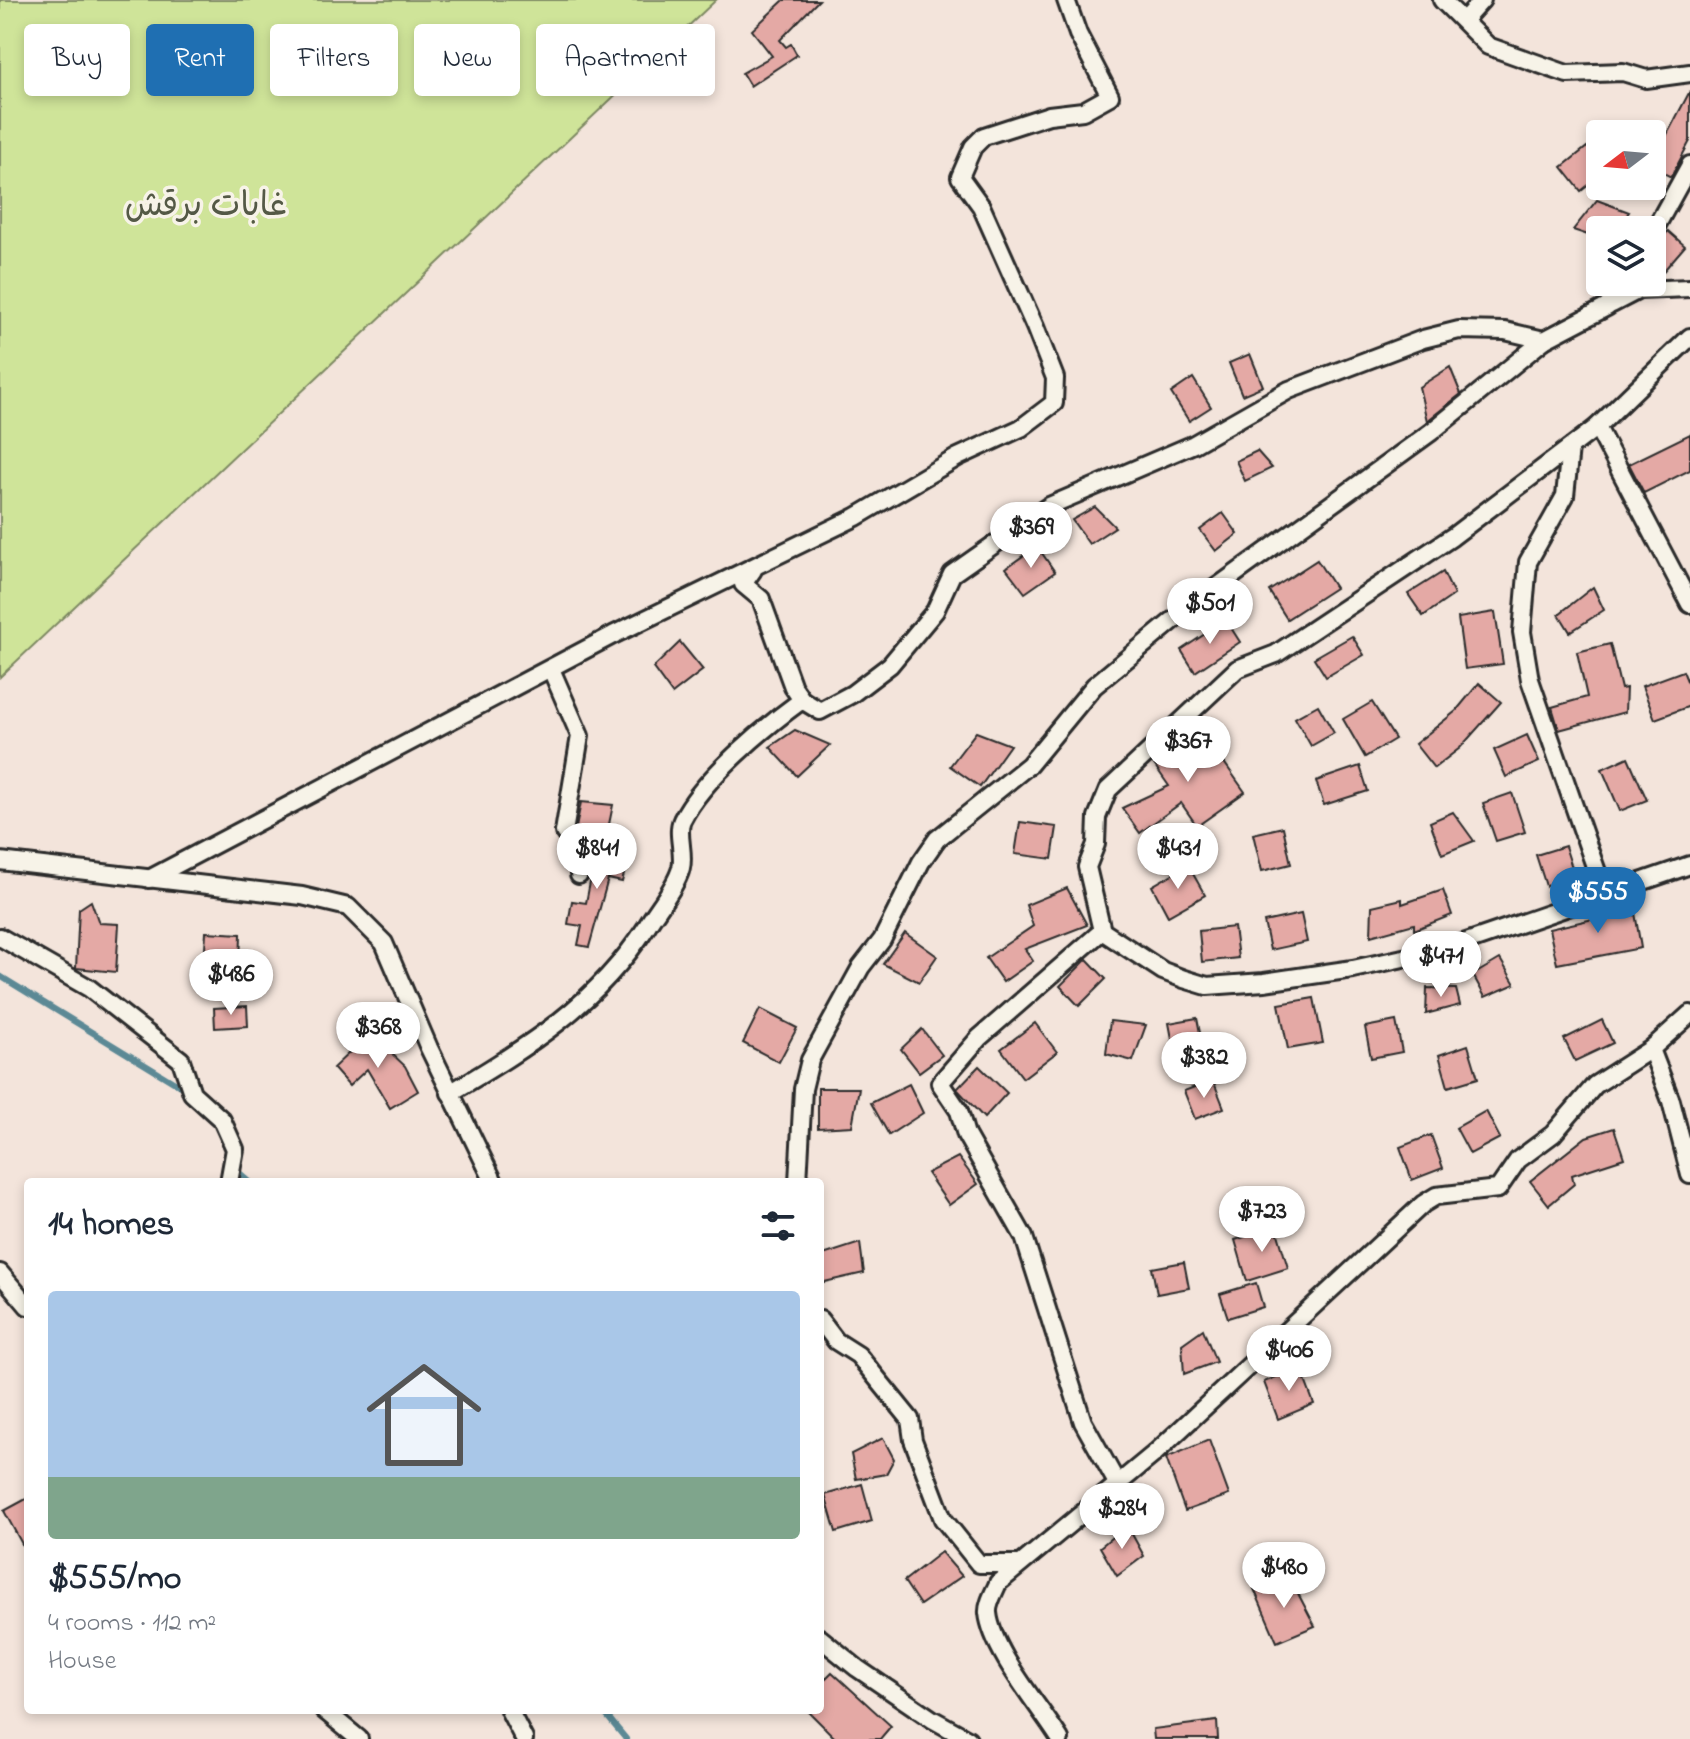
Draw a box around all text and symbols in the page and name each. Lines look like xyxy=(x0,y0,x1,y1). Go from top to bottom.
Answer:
chip: Buy xyxy=(24,24,130,96)
chip: Rent xyxy=(146,24,254,96)
chip: Filters xyxy=(270,24,398,96)
chip: New xyxy=(414,24,520,96)
chip: Apartment xyxy=(536,24,715,96)
north arrow xyxy=(1586,120,1666,200)
map controls xyxy=(1586,120,1666,296)
park label: غابات برقش xyxy=(125,182,287,232)
button: layers xyxy=(1586,216,1666,296)
pin: $369 xyxy=(984,502,1078,570)
text: $369 xyxy=(1008,509,1054,547)
pin: $501 xyxy=(1163,578,1257,646)
text: $501 xyxy=(1185,585,1235,623)
pin: $367 xyxy=(1141,716,1235,784)
text: $367 xyxy=(1164,723,1212,761)
pin: $841 xyxy=(550,823,644,891)
pin: $431 xyxy=(1131,823,1225,891)
text: $841 xyxy=(575,830,619,868)
text: $431 xyxy=(1155,830,1201,868)
pin: $555 xyxy=(1551,867,1645,935)
text: $555 xyxy=(1568,874,1628,912)
pin: $471 xyxy=(1394,931,1488,999)
text: $471 xyxy=(1418,938,1464,976)
pin: $486 xyxy=(184,949,278,1017)
text: $486 xyxy=(207,956,255,994)
pin: $368 xyxy=(331,1002,425,1070)
text: $368 xyxy=(354,1009,402,1047)
pin: $382 xyxy=(1157,1032,1251,1100)
text: $382 xyxy=(1179,1039,1229,1077)
pin: $723 xyxy=(1215,1186,1309,1254)
text: $723 xyxy=(1237,1193,1287,1231)
text: 14 homes xyxy=(48,1201,174,1251)
icon: filters xyxy=(756,1204,800,1248)
pin: $406 xyxy=(1242,1325,1336,1393)
text: $406 xyxy=(1264,1332,1314,1370)
icon: home xyxy=(352,1343,496,1487)
pin: $284 xyxy=(1075,1483,1169,1551)
text: $284 xyxy=(1097,1490,1147,1528)
pin: $480 xyxy=(1237,1542,1331,1610)
text: $480 xyxy=(1260,1549,1308,1587)
text: $555/mo xyxy=(48,1555,182,1605)
text: 4 rooms · 112 m² xyxy=(48,1605,216,1643)
text: House xyxy=(48,1643,116,1681)

